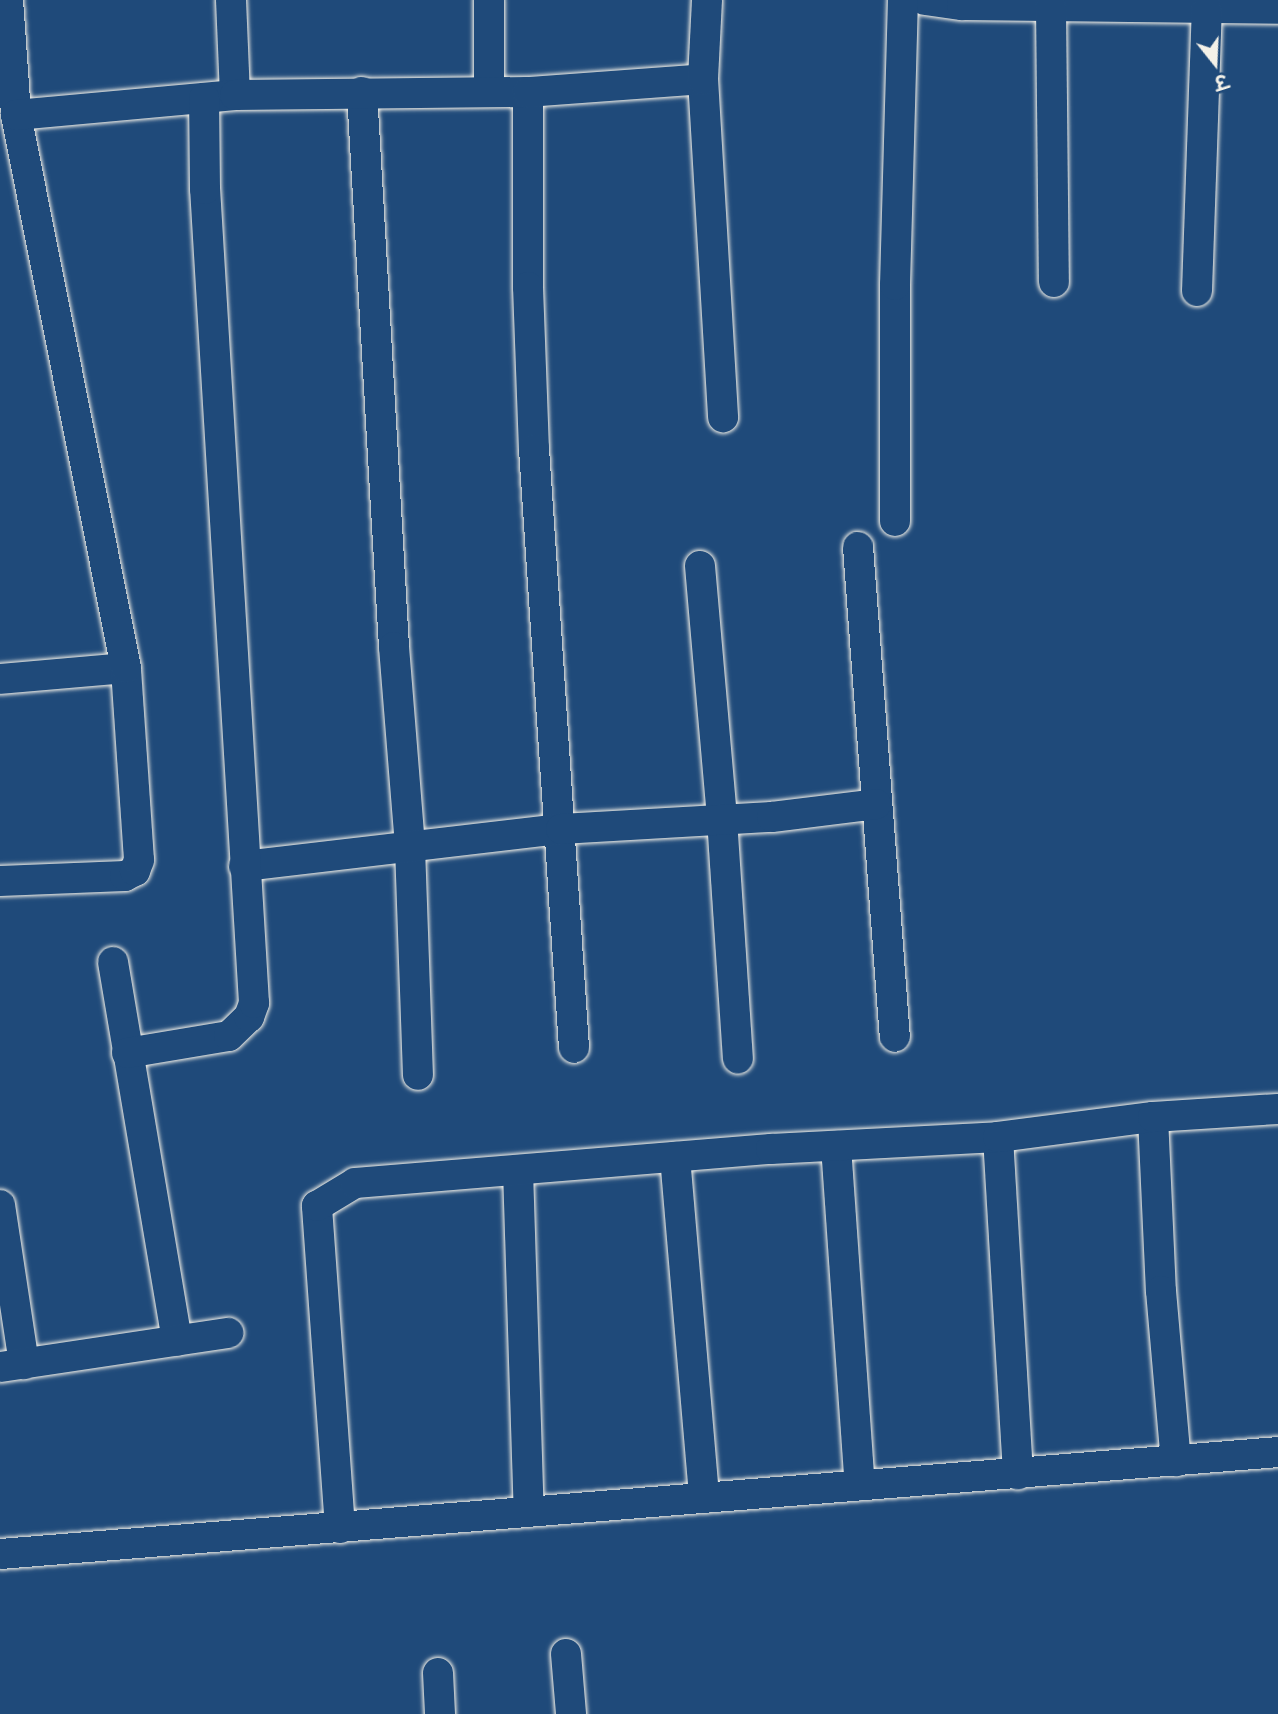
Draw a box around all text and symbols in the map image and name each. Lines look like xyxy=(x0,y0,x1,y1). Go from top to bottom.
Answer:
north arrow xyxy=(1180,28,1250,98)
text: उ xyxy=(1211,68,1232,98)

